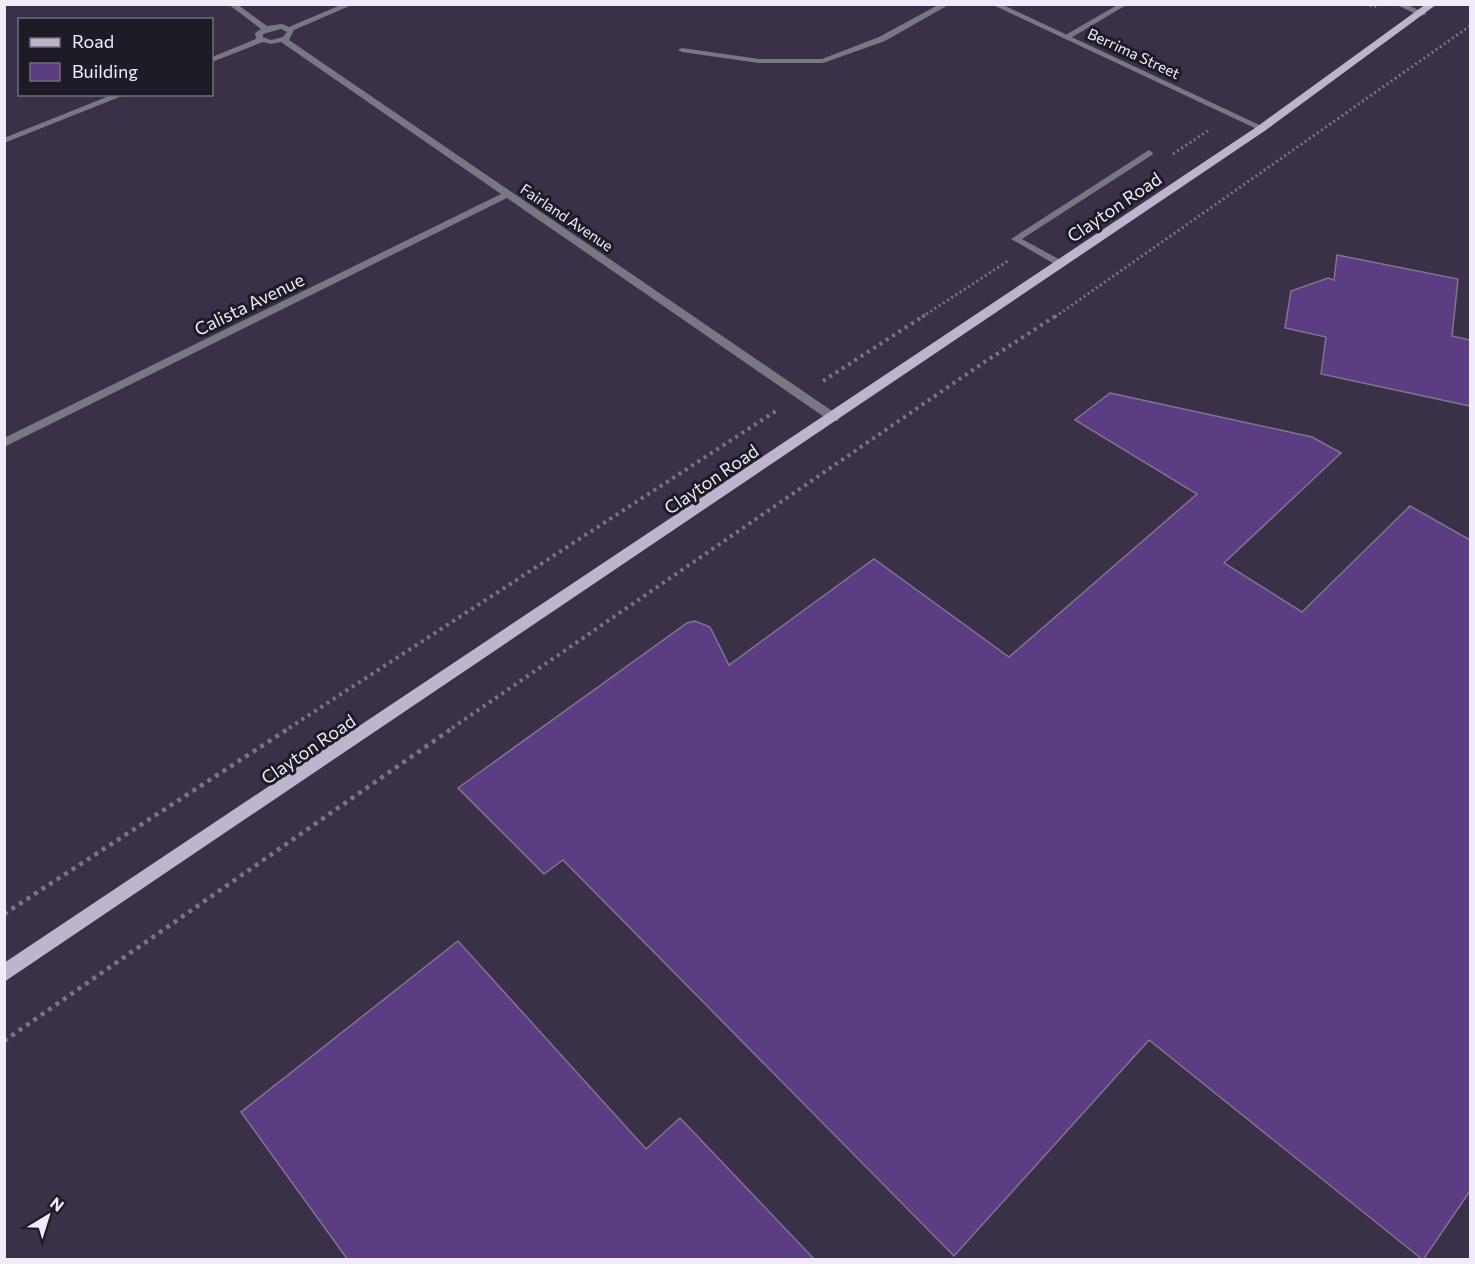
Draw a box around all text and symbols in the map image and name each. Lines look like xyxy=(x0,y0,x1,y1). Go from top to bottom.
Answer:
legend xyxy=(18,18,213,96)
street label: Berrima Street xyxy=(1085,24,1183,82)
text: Road xyxy=(72,30,114,52)
text: Building xyxy=(72,60,138,82)
street label: Clayton Road xyxy=(1063,167,1165,247)
street label: Fairland Avenue xyxy=(517,179,617,255)
street label: Calista Avenue xyxy=(191,268,307,340)
street label: Clayton Road xyxy=(660,439,762,519)
street label: Clayton Road xyxy=(257,709,359,789)
north arrow xyxy=(18,1186,78,1246)
text: N xyxy=(47,1193,68,1215)

